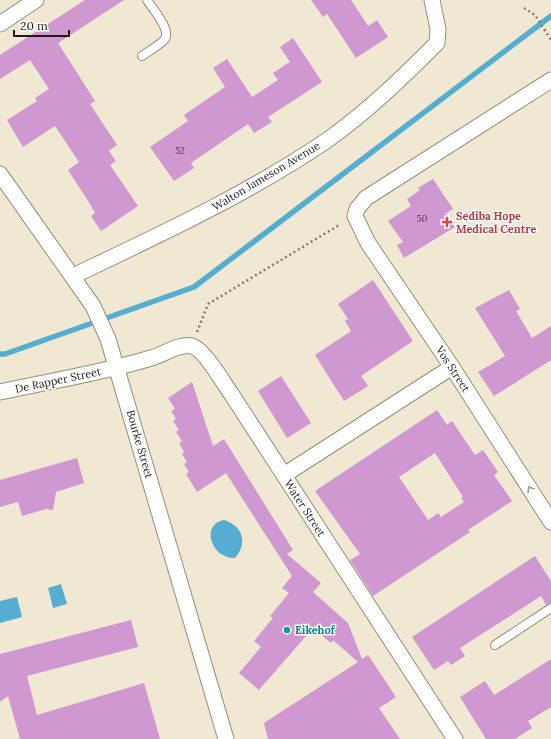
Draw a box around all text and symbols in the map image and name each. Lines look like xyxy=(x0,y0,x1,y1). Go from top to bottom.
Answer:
scale bar xyxy=(14,12,69,38)
text: 20 m xyxy=(20,18,48,33)
street label: Walton Jameson Avenue xyxy=(210,138,322,214)
house number: 52 xyxy=(175,145,185,156)
place label: Sediba Hope Medical Centre xyxy=(456,209,536,236)
house number: 50 xyxy=(417,213,428,224)
marker: Sediba Hope Medical Centre xyxy=(441,216,453,228)
street label: Vos Street xyxy=(432,342,474,395)
street label: De Rapper Street xyxy=(14,364,103,396)
street label: Bourke Street xyxy=(124,408,157,480)
street label: Water Street xyxy=(281,477,329,540)
one-way arrow xyxy=(527,486,535,493)
place label: Eikehof xyxy=(295,623,336,637)
marker: Eikehof xyxy=(282,625,292,635)

